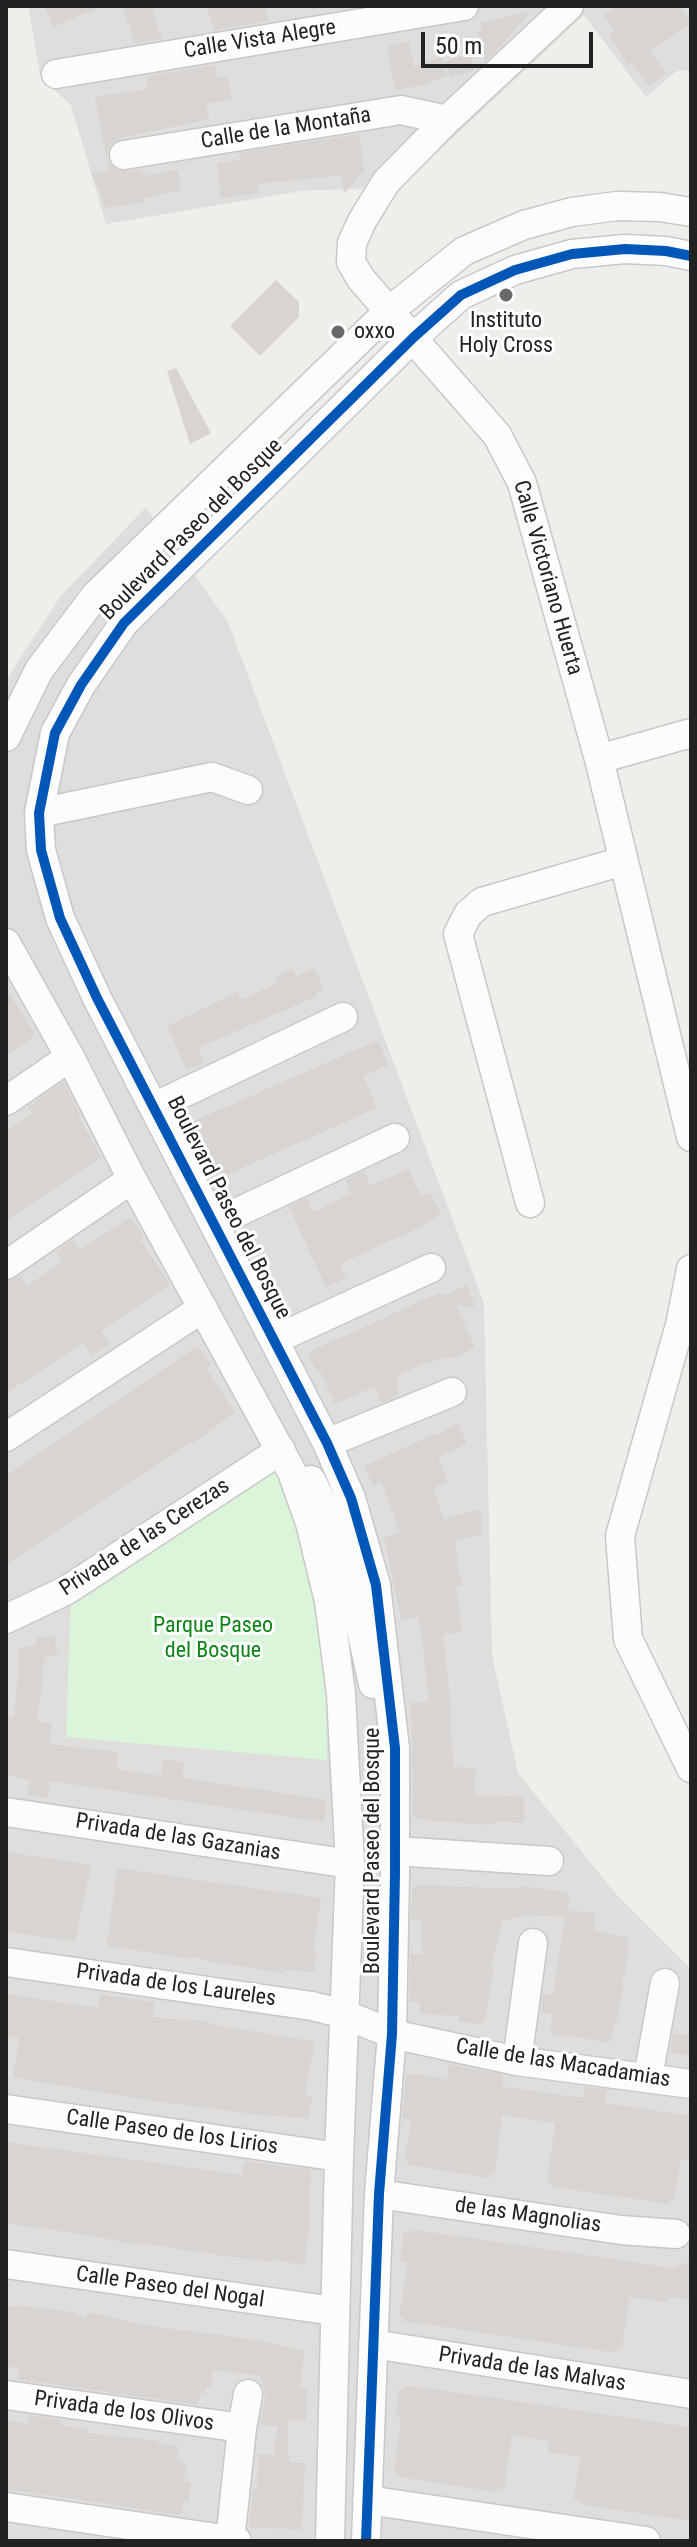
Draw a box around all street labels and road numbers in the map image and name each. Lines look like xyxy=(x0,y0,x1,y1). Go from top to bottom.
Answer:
street label: Calle Vista Alegre xyxy=(182,15,338,65)
street label: Calle de la Montaña xyxy=(199,103,373,155)
street label: Boulevard Paseo del Bosque xyxy=(95,433,289,627)
street label: Calle Victoriano Huerta xyxy=(507,478,587,678)
street label: Boulevard Paseo del Bosque xyxy=(160,1092,296,1324)
street label: Privada de las Cerezas xyxy=(55,1473,235,1603)
street label: Boulevard Paseo del Bosque xyxy=(360,1728,386,1974)
street label: Privada de las Gazanias xyxy=(74,1809,282,1867)
street label: Privada de los Laureles xyxy=(74,1959,278,2013)
street label: Calle de las Macadamias xyxy=(454,2034,672,2094)
street label: Calle Paseo de los Lirios xyxy=(65,2105,279,2161)
street label: de las Magnolias xyxy=(453,2193,603,2239)
street label: Calle Paseo del Nogal xyxy=(74,2262,266,2314)
street label: Privada de las Malvas xyxy=(436,2342,628,2398)
street label: Privada de los Olivos xyxy=(32,2386,216,2438)

